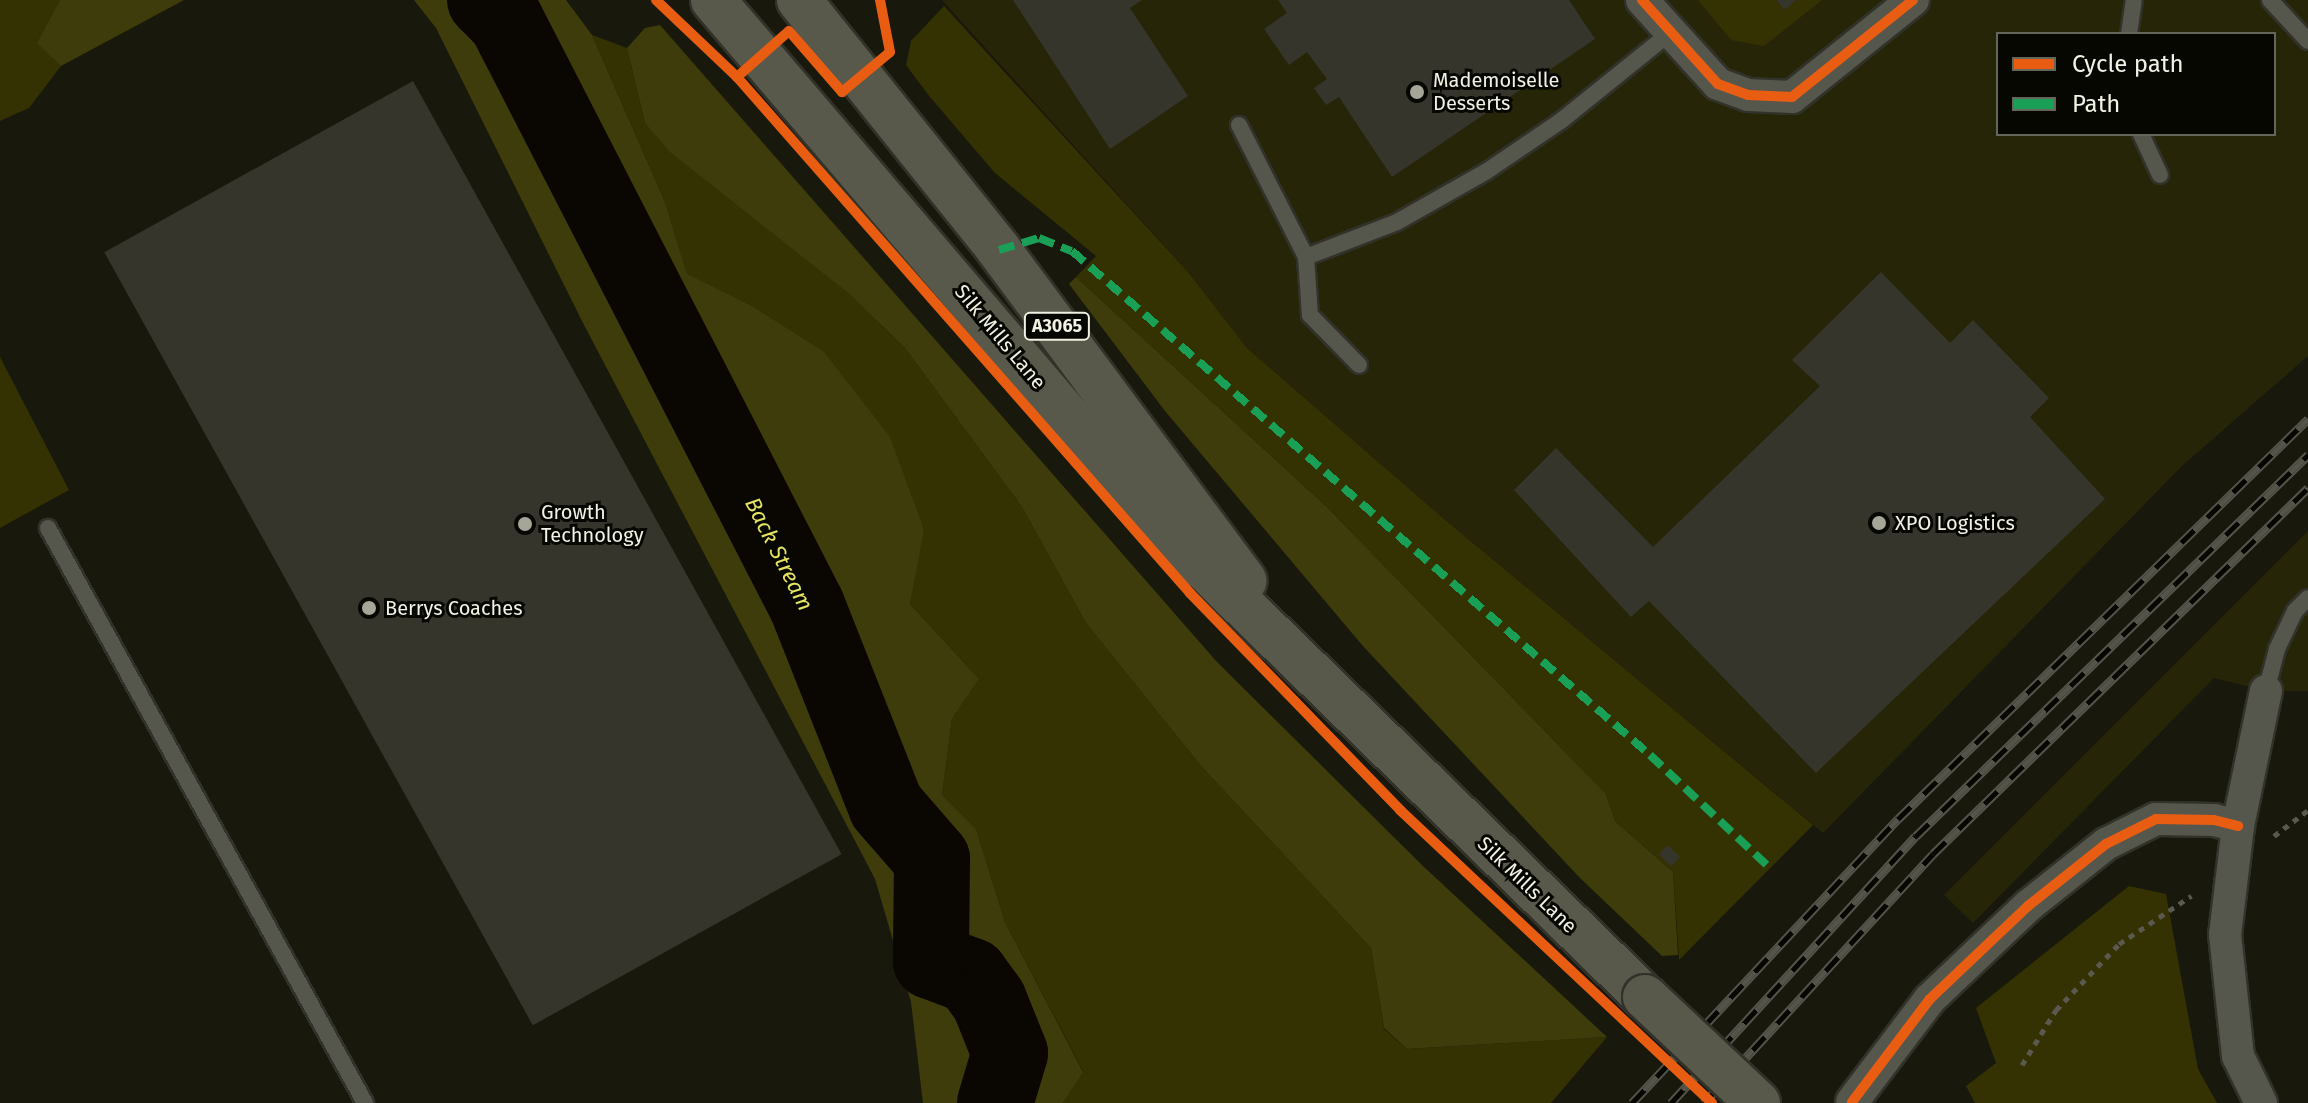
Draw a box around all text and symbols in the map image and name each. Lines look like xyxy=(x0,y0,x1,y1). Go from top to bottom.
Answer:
legend xyxy=(1996,32,2276,136)
text: Cycle path xyxy=(2072,50,2184,78)
place label: Mademoiselle Desserts xyxy=(1433,68,1560,115)
marker: Mademoiselle Desserts xyxy=(1408,83,1426,101)
text: Path xyxy=(2072,90,2120,118)
street label: Silk Mills Lane xyxy=(949,280,1051,394)
road number: A3065 xyxy=(1023,312,1091,340)
water label: Back Stream xyxy=(739,493,819,615)
place label: Growth Technology xyxy=(541,500,643,547)
place label: XPO Logistics xyxy=(1895,511,2015,535)
marker: XPO Logistics xyxy=(1870,514,1888,532)
marker: Growth Technology xyxy=(516,515,534,533)
place label: Berrys Coaches xyxy=(385,596,523,620)
marker: Berrys Coaches xyxy=(360,599,378,617)
street label: Silk Mills Lane xyxy=(1472,832,1582,938)

